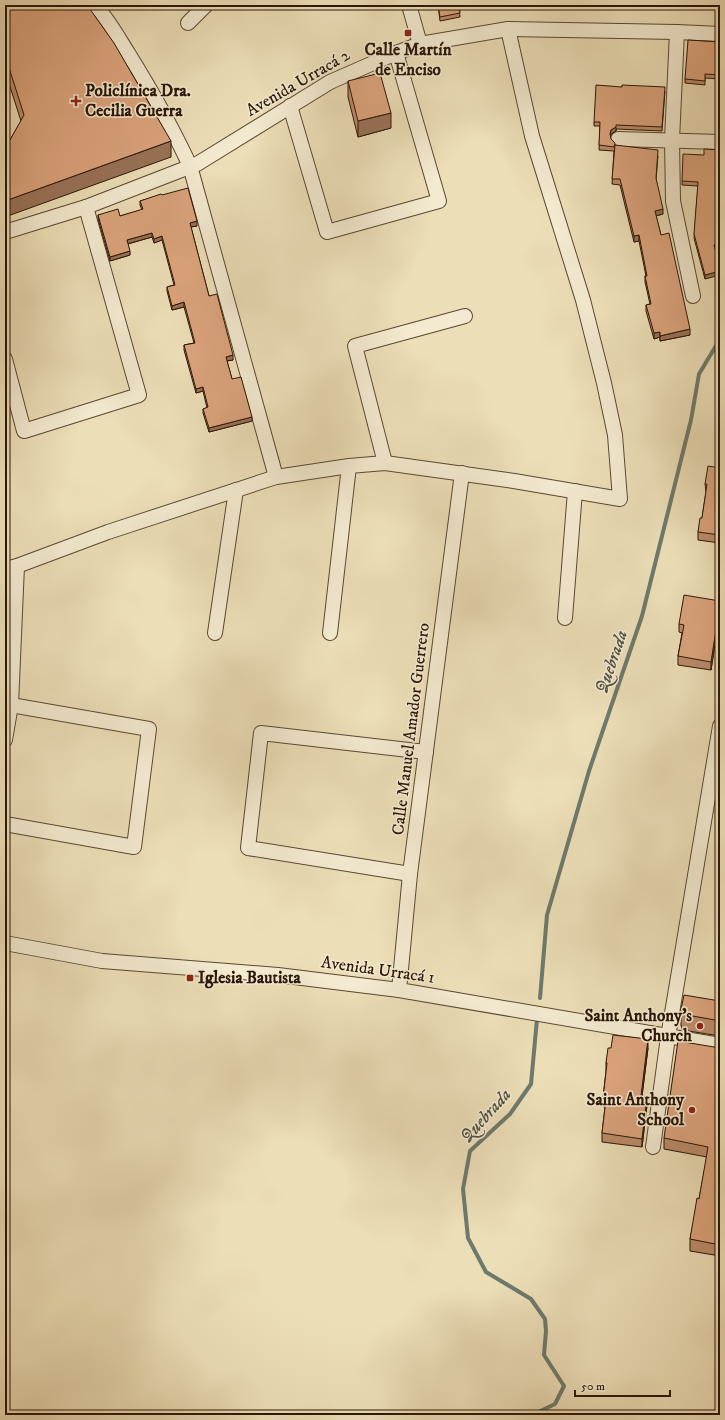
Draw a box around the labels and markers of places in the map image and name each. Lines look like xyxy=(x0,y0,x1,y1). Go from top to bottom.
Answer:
marker: Calle Martín de Enciso xyxy=(403,28,413,38)
place label: Calle Martín de Enciso xyxy=(364,39,452,81)
place label: Policlínica Dra. Cecilia Guerra xyxy=(85,80,191,122)
marker: Policlínica Dra. Cecilia Guerra xyxy=(70,95,82,107)
place label: Iglesia Bautista xyxy=(198,967,301,989)
marker: Iglesia Bautista xyxy=(185,973,195,983)
place label: Saint Anthony's Church xyxy=(585,1005,692,1047)
marker: Saint Anthony's Church xyxy=(695,1021,705,1031)
place label: Saint Anthony School xyxy=(587,1089,685,1131)
marker: Saint Anthony School xyxy=(687,1105,697,1115)

